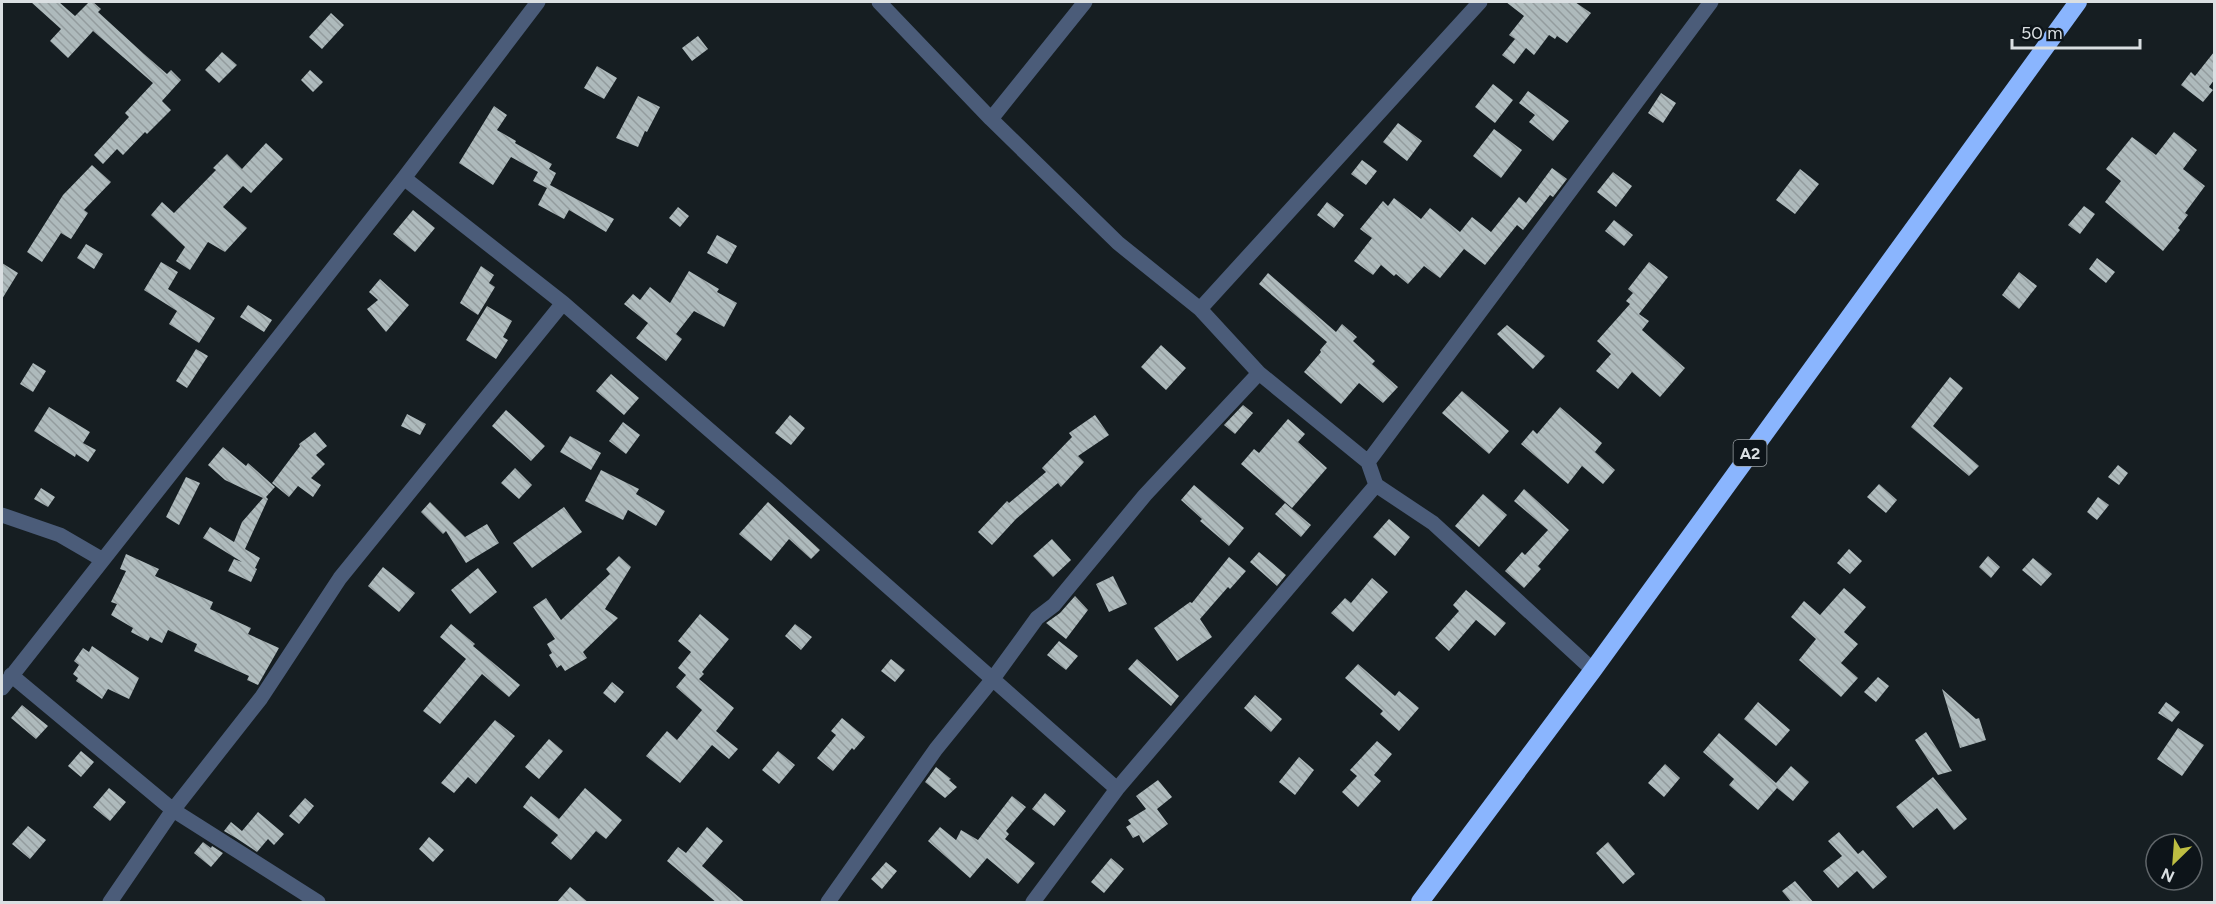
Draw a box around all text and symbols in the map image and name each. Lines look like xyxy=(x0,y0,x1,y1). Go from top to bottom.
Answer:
scale bar xyxy=(2012,12,2140,50)
text: 50 m xyxy=(2021,22,2063,44)
road number: A2 xyxy=(1734,440,1766,466)
north arrow xyxy=(2144,832,2204,892)
text: N xyxy=(2158,864,2177,886)

